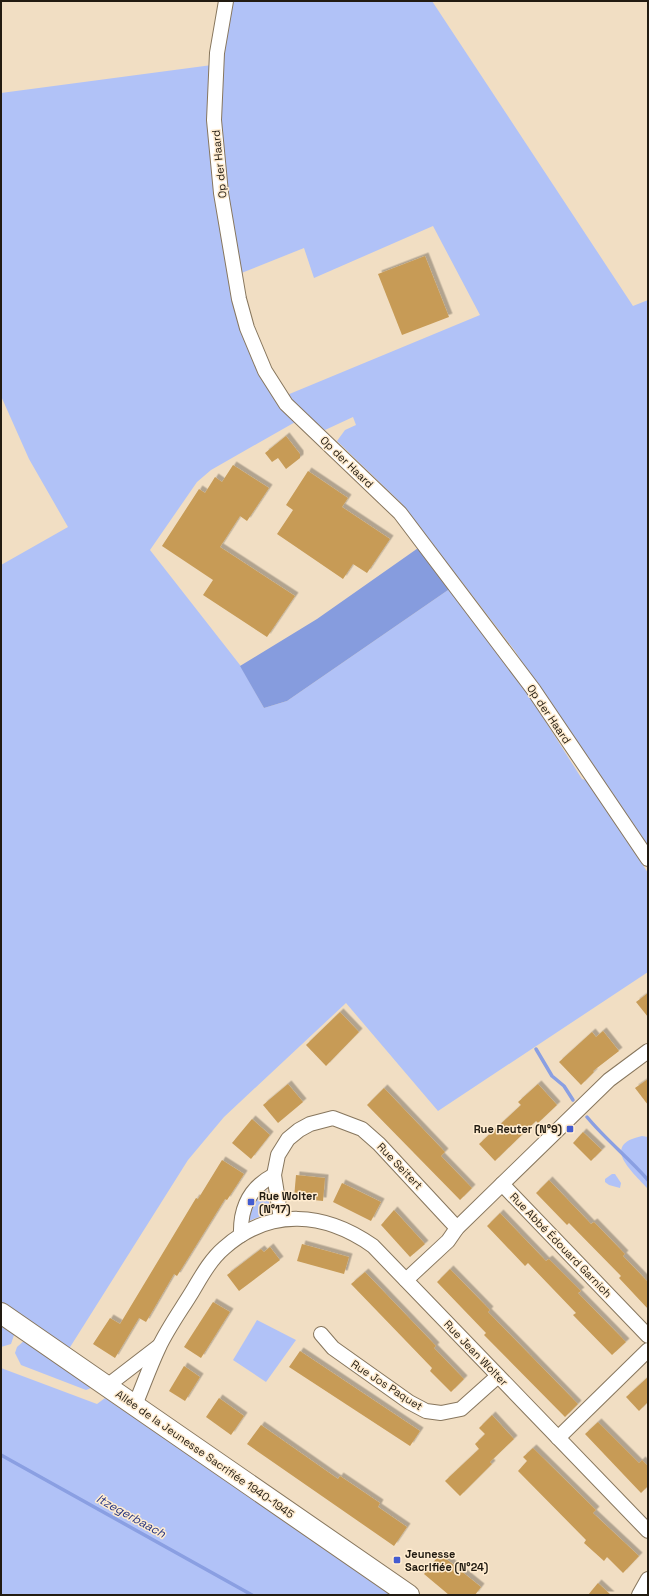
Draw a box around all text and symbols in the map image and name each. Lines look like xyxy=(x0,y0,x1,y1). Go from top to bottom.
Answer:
street label: Op der Haard xyxy=(208,129,230,199)
street label: Op der Haard xyxy=(317,433,377,491)
street label: Op der Haard xyxy=(524,682,574,746)
place label: Rue Reuter (N°9) xyxy=(474,1122,562,1137)
marker: Rue Reuter (N°9) xyxy=(565,1124,575,1134)
street label: Rue Seitert xyxy=(374,1140,426,1192)
place label: Rue Wolter (N°17) xyxy=(259,1189,317,1217)
street label: Rue Abbé Édouard Garnich xyxy=(507,1189,615,1301)
marker: Rue Wolter (N°17) xyxy=(246,1197,256,1207)
street label: Rue Jean Wolter xyxy=(441,1317,511,1389)
street label: Rue Jos Paquet xyxy=(349,1357,425,1413)
street label: Allée de la Jeunesse Sacrifiée 1940-1945 xyxy=(113,1387,297,1522)
water label: Itzegerbaach xyxy=(94,1490,169,1542)
place label: Jeunesse Sacrifiée (N°24) xyxy=(405,1547,488,1575)
marker: Jeunesse Sacrifiée (N°24) xyxy=(392,1555,402,1565)

